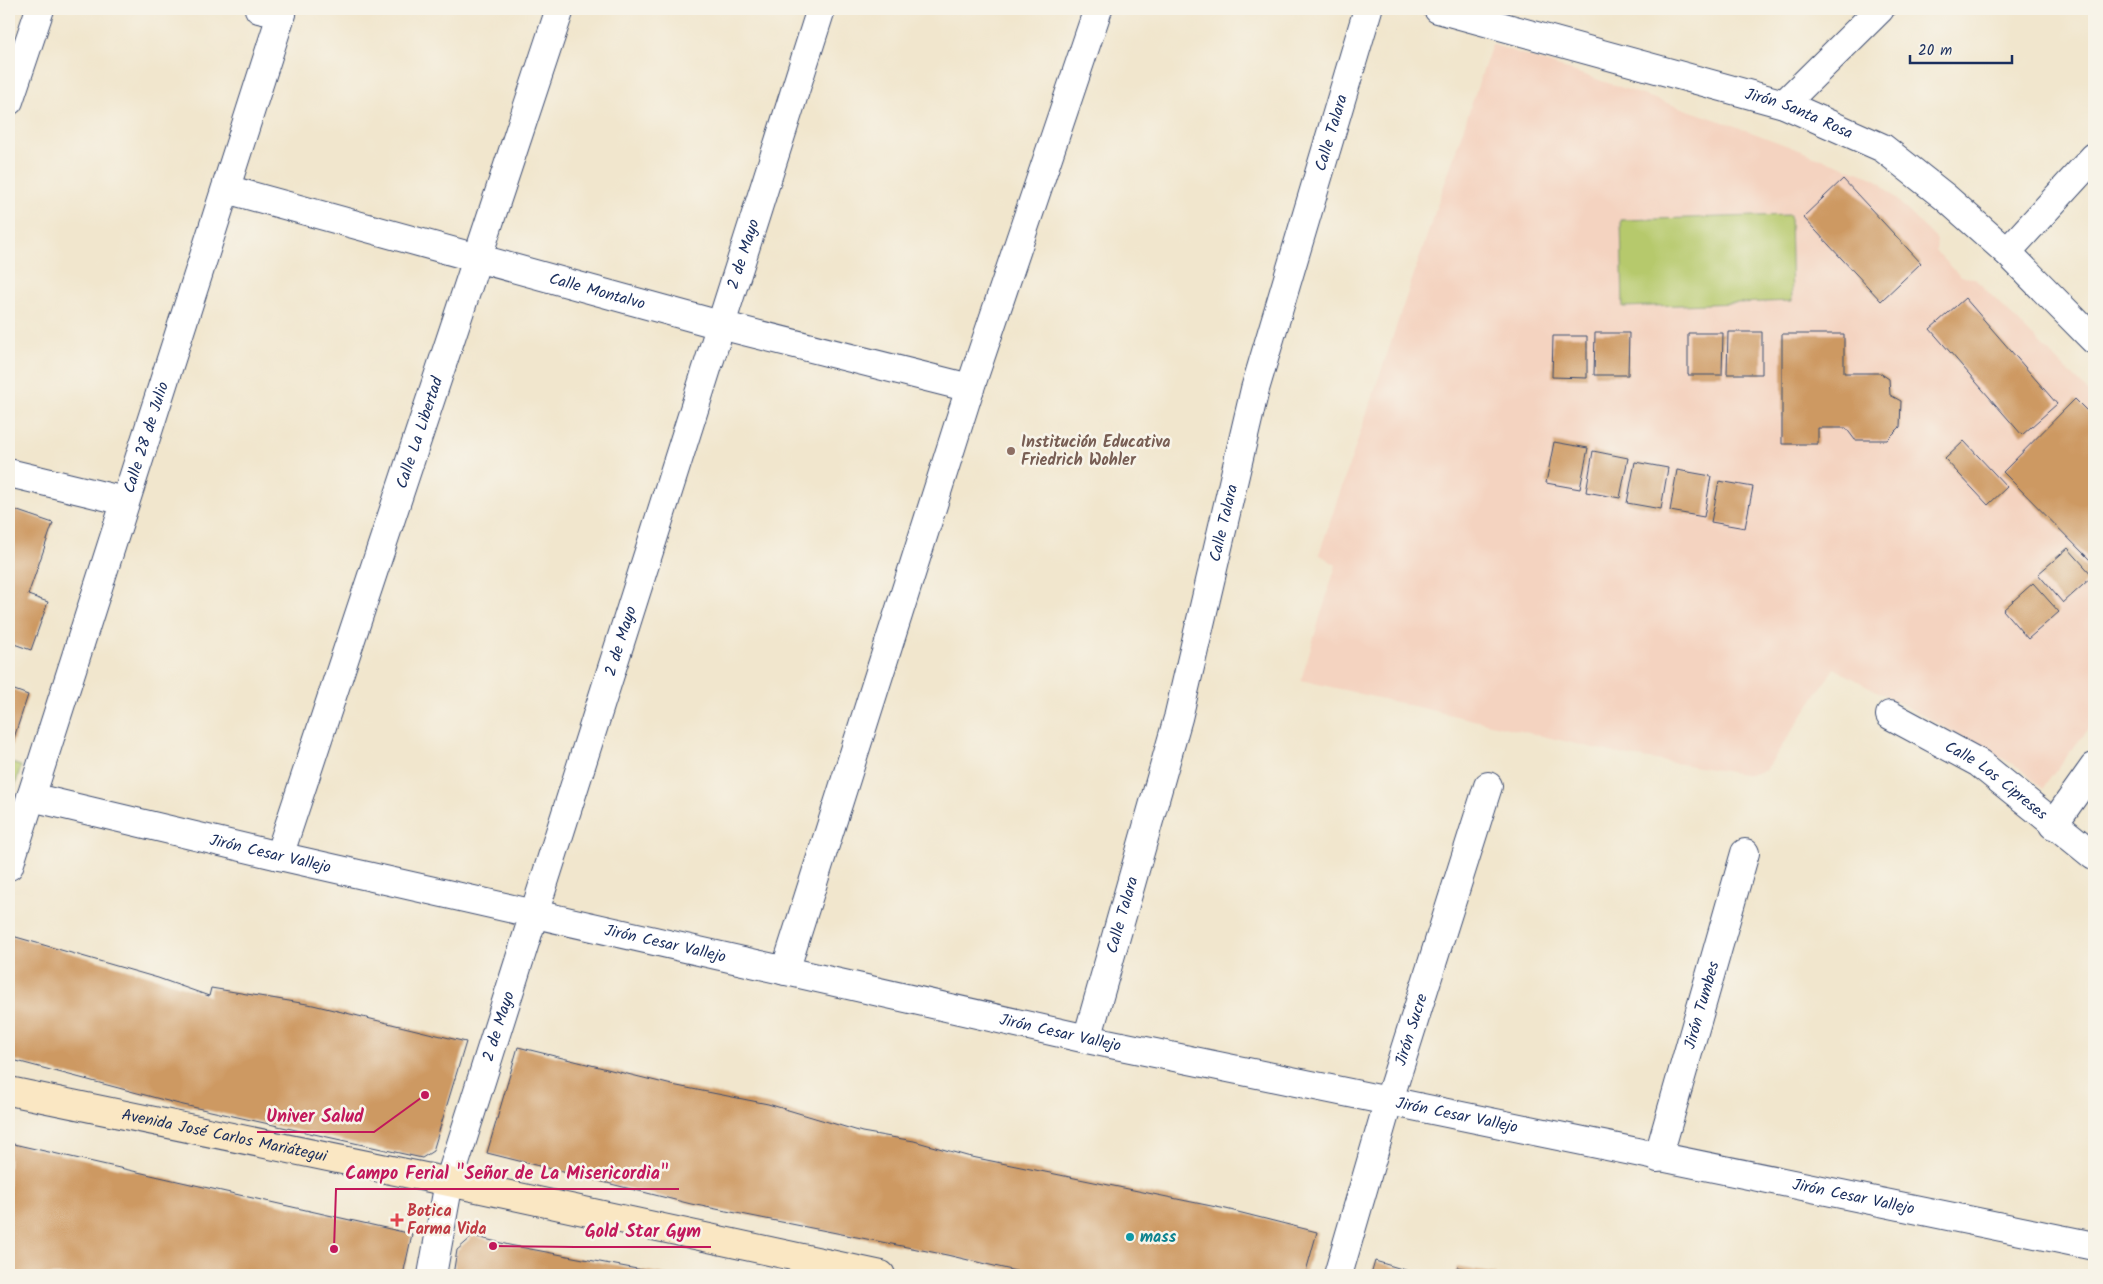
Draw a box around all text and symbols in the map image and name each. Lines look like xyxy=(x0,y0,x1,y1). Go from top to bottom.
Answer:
scale bar xyxy=(1910,32,2013,64)
text: 20 m xyxy=(1918,39,1952,63)
street label: Jirón Santa Rosa xyxy=(1742,81,1857,146)
street label: Calle Talara xyxy=(1308,91,1354,174)
street label: 2 de Mayo xyxy=(720,216,766,292)
street label: Calle Montalvo xyxy=(546,266,648,316)
street label: Calle La Libertad xyxy=(389,373,450,492)
street label: Calle 28 de Julio xyxy=(117,378,176,496)
place label: Institución Educativa Friedrich Wohler xyxy=(1021,430,1170,473)
marker: Institución Educativa Friedrich Wohler xyxy=(1005,445,1017,457)
street label: Calle Talara xyxy=(1202,482,1245,564)
street label: 2 de Mayo xyxy=(598,603,643,679)
street label: Calle Los Cipreses xyxy=(1940,734,2053,826)
street label: Jirón Cesar Vallejo xyxy=(207,827,334,880)
street label: Calle Talara xyxy=(1099,874,1145,956)
street label: Jirón Cesar Vallejo xyxy=(602,918,729,969)
street label: Jirón Tumbes xyxy=(1677,958,1726,1052)
street label: 2 de Mayo xyxy=(476,988,521,1064)
street label: Jirón Sucre xyxy=(1388,990,1434,1069)
street label: Jirón Cesar Vallejo xyxy=(997,1007,1123,1058)
street label: Jirón Cesar Vallejo xyxy=(1394,1090,1520,1140)
callout: Univer Salud xyxy=(257,1099,374,1132)
street label: Avenida José Carlos Mariátegui xyxy=(119,1102,331,1169)
text: Univer Salud xyxy=(266,1103,364,1132)
callout: Campo Ferial "Señor de La Misericordia" xyxy=(336,1156,679,1189)
text: Campo Ferial "Señor de La Misericordia" xyxy=(345,1160,669,1189)
street label: Jirón Cesar Vallejo xyxy=(1790,1172,1917,1221)
place label: Botica Farma Vida xyxy=(407,1199,487,1242)
marker: Botica Farma Vida xyxy=(391,1214,403,1226)
callout: Gold Star Gym xyxy=(575,1214,711,1247)
text: Gold Star Gym xyxy=(585,1218,701,1247)
place label: mass xyxy=(1140,1225,1177,1250)
marker: mass xyxy=(1124,1231,1136,1243)

